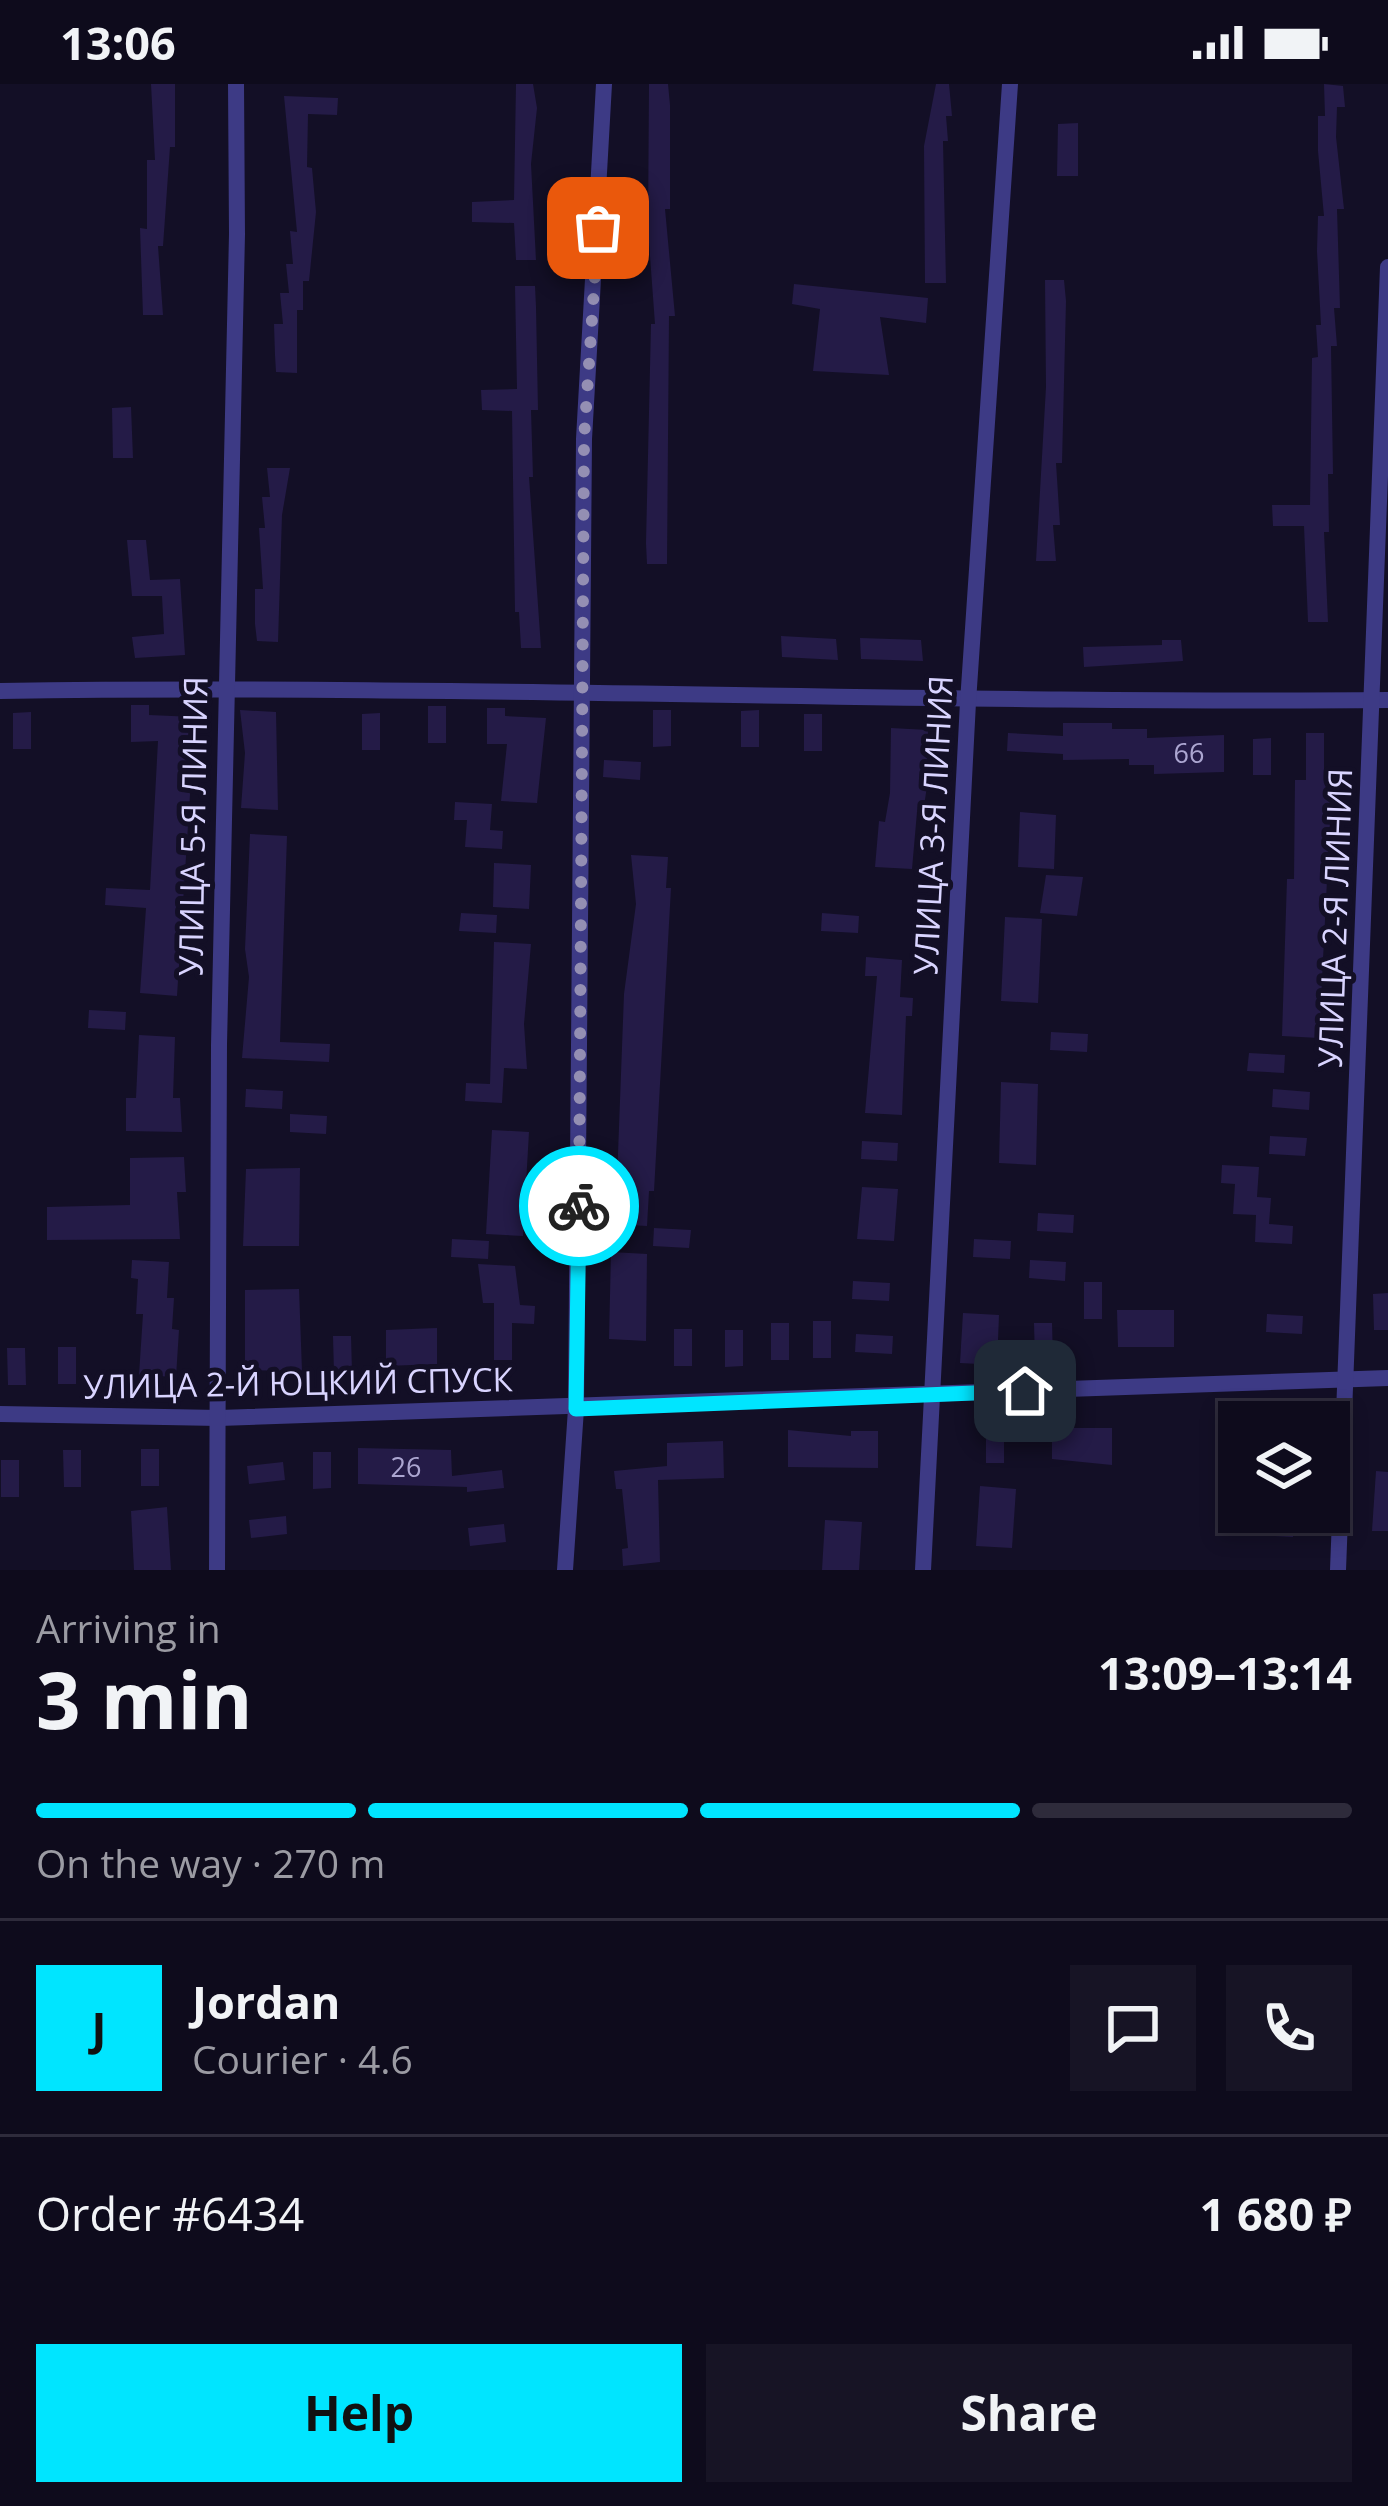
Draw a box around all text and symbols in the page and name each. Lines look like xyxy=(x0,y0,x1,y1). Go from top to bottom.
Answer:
text: 13:06 xyxy=(60,12,176,73)
pin xyxy=(547,177,649,279)
icon: bag xyxy=(565,195,631,261)
street label: УЛИЦА 3-Я ЛИНИЯ xyxy=(902,674,963,976)
street label: УЛИЦА 5-Я ЛИНИЯ xyxy=(167,676,218,976)
house number: 66 xyxy=(1174,734,1204,771)
street label: УЛИЦА 2-Я ЛИНИЯ xyxy=(1307,767,1362,1069)
courier xyxy=(519,1146,639,1266)
icon: bike xyxy=(546,1173,612,1239)
pin xyxy=(974,1340,1076,1442)
street label: УЛИЦА 2-Й ЮЦКИЙ СПУСК xyxy=(83,1356,514,1409)
icon: home xyxy=(992,1358,1058,1424)
map controls xyxy=(1218,1401,1350,1533)
button: layers xyxy=(1218,1401,1350,1533)
house number: 26 xyxy=(391,1448,421,1485)
text: Arriving in xyxy=(36,1601,221,1654)
text: 13:09–13:14 xyxy=(1098,1642,1352,1703)
text: 3 min xyxy=(36,1646,253,1752)
text: On the way · 270 m xyxy=(36,1836,385,1889)
button: chat xyxy=(1070,1965,1196,2091)
button: phone xyxy=(1226,1965,1352,2091)
text: Jordan xyxy=(192,1971,340,2032)
text: J xyxy=(92,1997,106,2058)
text: Courier · 4.6 xyxy=(192,2032,413,2085)
text: Order #6434 xyxy=(36,2183,304,2244)
text: 1 680 ₽ xyxy=(1200,2183,1352,2244)
button: Help xyxy=(36,2344,682,2482)
button: Share xyxy=(706,2344,1352,2482)

